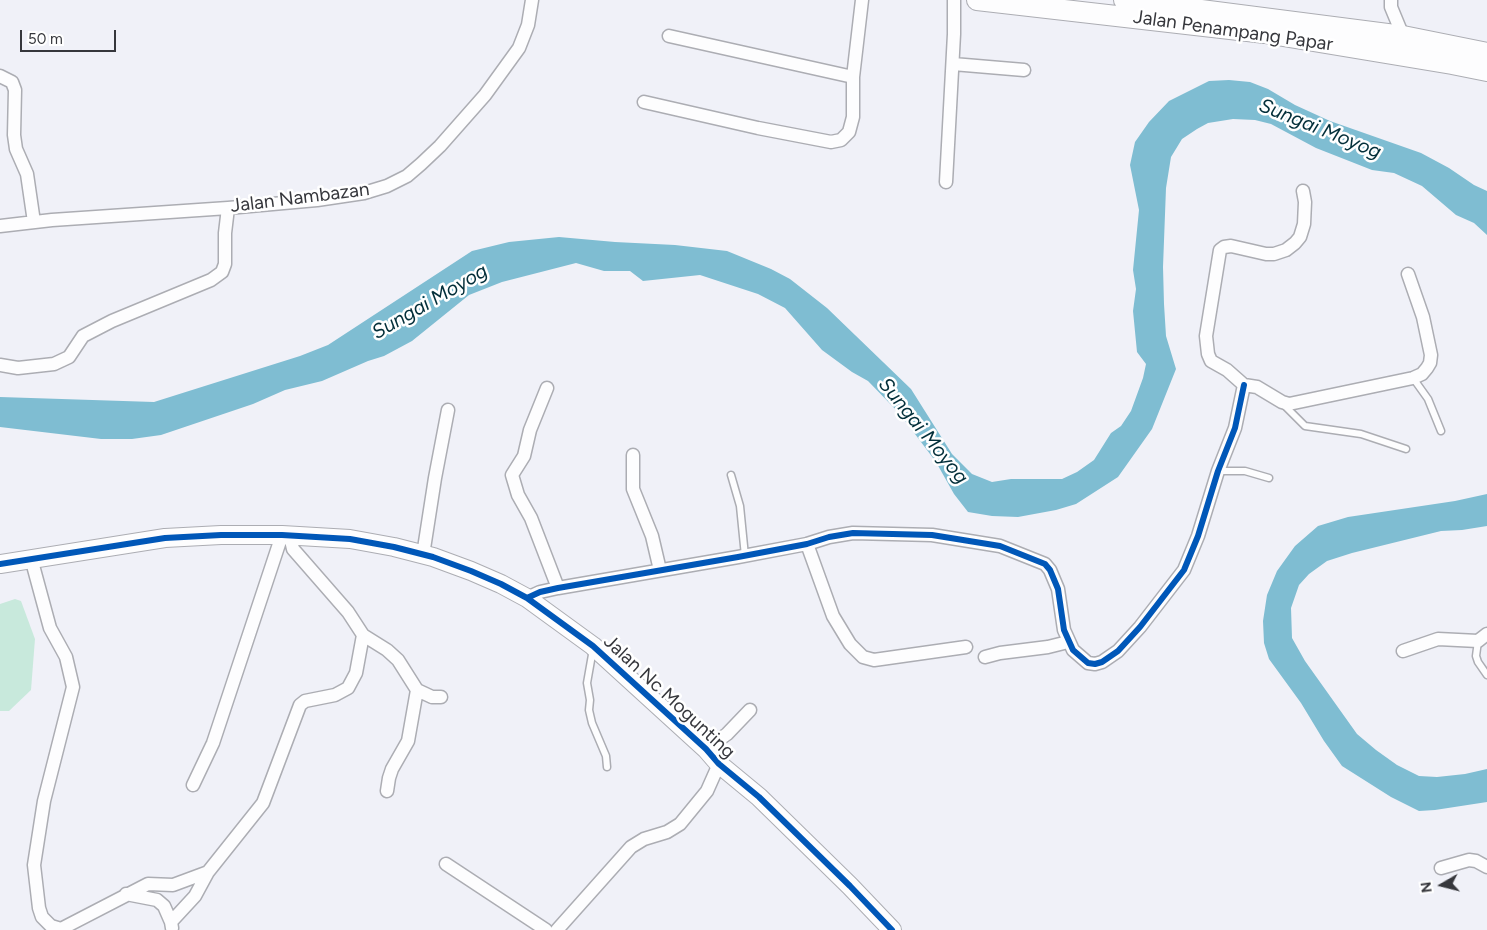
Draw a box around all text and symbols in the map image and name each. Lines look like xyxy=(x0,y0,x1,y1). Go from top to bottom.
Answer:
street label: Jalan Penampang Papar xyxy=(1132,6,1334,56)
scale bar xyxy=(22,20,119,52)
text: 50 m xyxy=(28,30,63,48)
water label: Sungai Moyog xyxy=(1255,94,1385,164)
street label: Jalan Nambazan xyxy=(229,178,371,218)
water label: Sungai Moyog xyxy=(368,259,492,345)
water label: Sungai Moyog xyxy=(873,373,973,489)
street label: Jalan Nc Mogunting xyxy=(599,630,739,764)
north arrow xyxy=(1417,860,1467,910)
text: N xyxy=(1417,881,1436,894)

